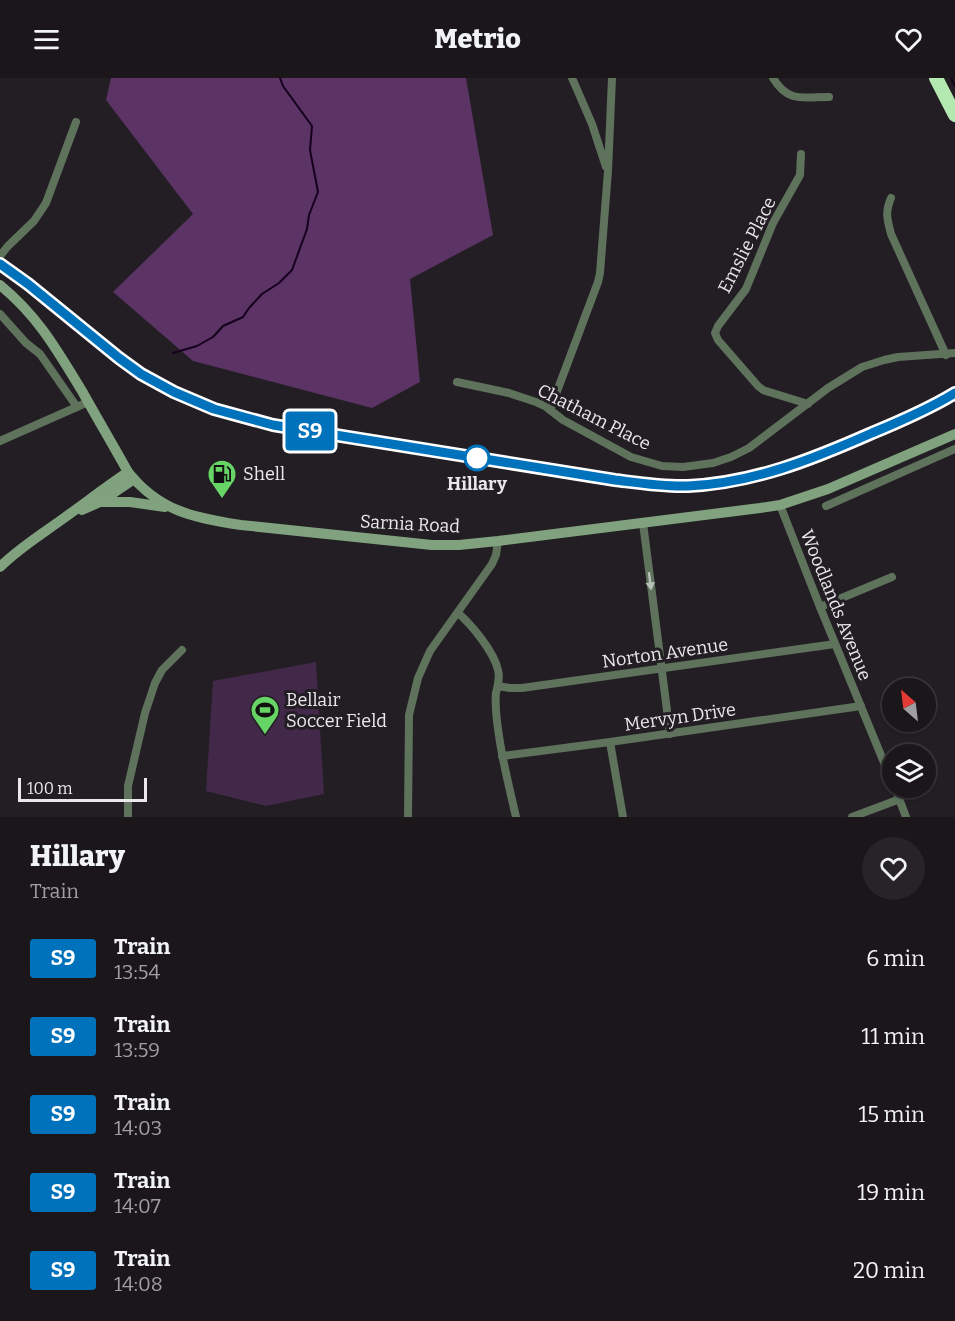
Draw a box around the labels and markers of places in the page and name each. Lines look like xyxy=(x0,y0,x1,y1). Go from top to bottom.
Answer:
marker: Hillary xyxy=(464,445,490,471)
fuel station icon: Shell xyxy=(206,458,238,500)
place label: Shell xyxy=(243,463,285,485)
place label: Hillary xyxy=(447,473,508,495)
place label: Bellair Soccer Field xyxy=(286,689,387,732)
sports icon: Bellair Soccer Field xyxy=(249,694,281,736)

